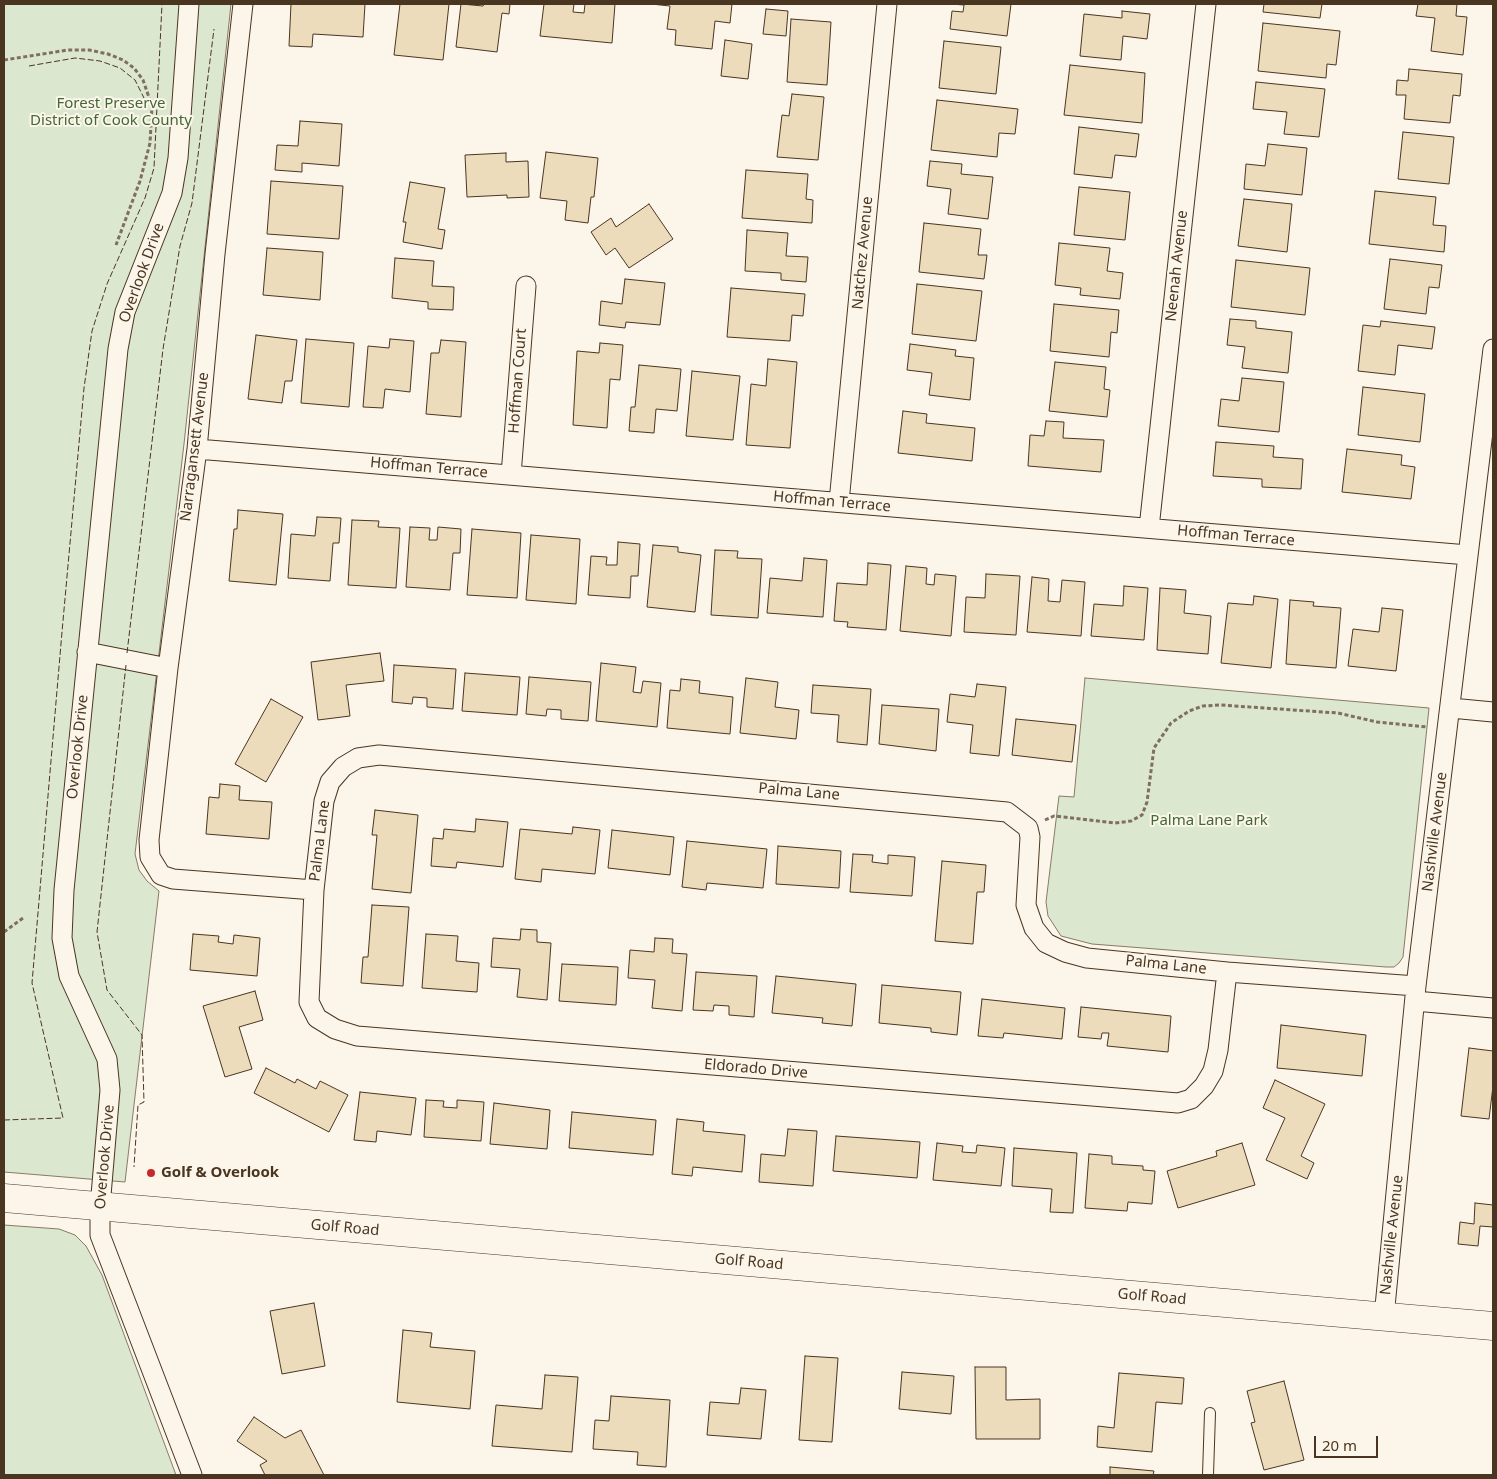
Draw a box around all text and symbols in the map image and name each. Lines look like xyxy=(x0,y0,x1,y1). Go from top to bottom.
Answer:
park label: Forest Preserve District of Cook County xyxy=(30,95,192,130)
street label: Natchez Avenue xyxy=(849,196,877,310)
street label: Neenah Avenue xyxy=(1162,209,1192,323)
street label: Overlook Drive xyxy=(116,221,168,325)
street label: Hoffman Court xyxy=(505,328,531,434)
street label: Narragansett Avenue xyxy=(177,371,213,523)
street label: Hoffman Terrace xyxy=(369,454,489,482)
street label: Hoffman Terrace xyxy=(772,488,892,516)
street label: Hoffman Terrace xyxy=(1176,522,1296,550)
street label: Overlook Drive xyxy=(64,694,92,800)
street label: Nashville Avenue xyxy=(1419,771,1451,893)
street label: Palma Lane xyxy=(758,779,840,805)
street label: Palma Lane xyxy=(306,799,334,883)
park label: Palma Lane Park xyxy=(1150,812,1268,830)
street label: Palma Lane xyxy=(1124,952,1208,978)
street label: Eldorado Drive xyxy=(703,1055,809,1083)
street label: Overlook Drive xyxy=(91,1104,119,1210)
place label: Golf & Overlook xyxy=(161,1164,279,1182)
marker: Golf & Overlook xyxy=(145,1167,157,1179)
street label: Nashville Avenue xyxy=(1377,1174,1407,1296)
street label: Golf Road xyxy=(310,1216,380,1240)
street label: Golf Road xyxy=(714,1250,784,1274)
street label: Golf Road xyxy=(1117,1285,1187,1309)
scale bar xyxy=(1317,1426,1381,1458)
text: 20 m xyxy=(1322,1435,1357,1455)

